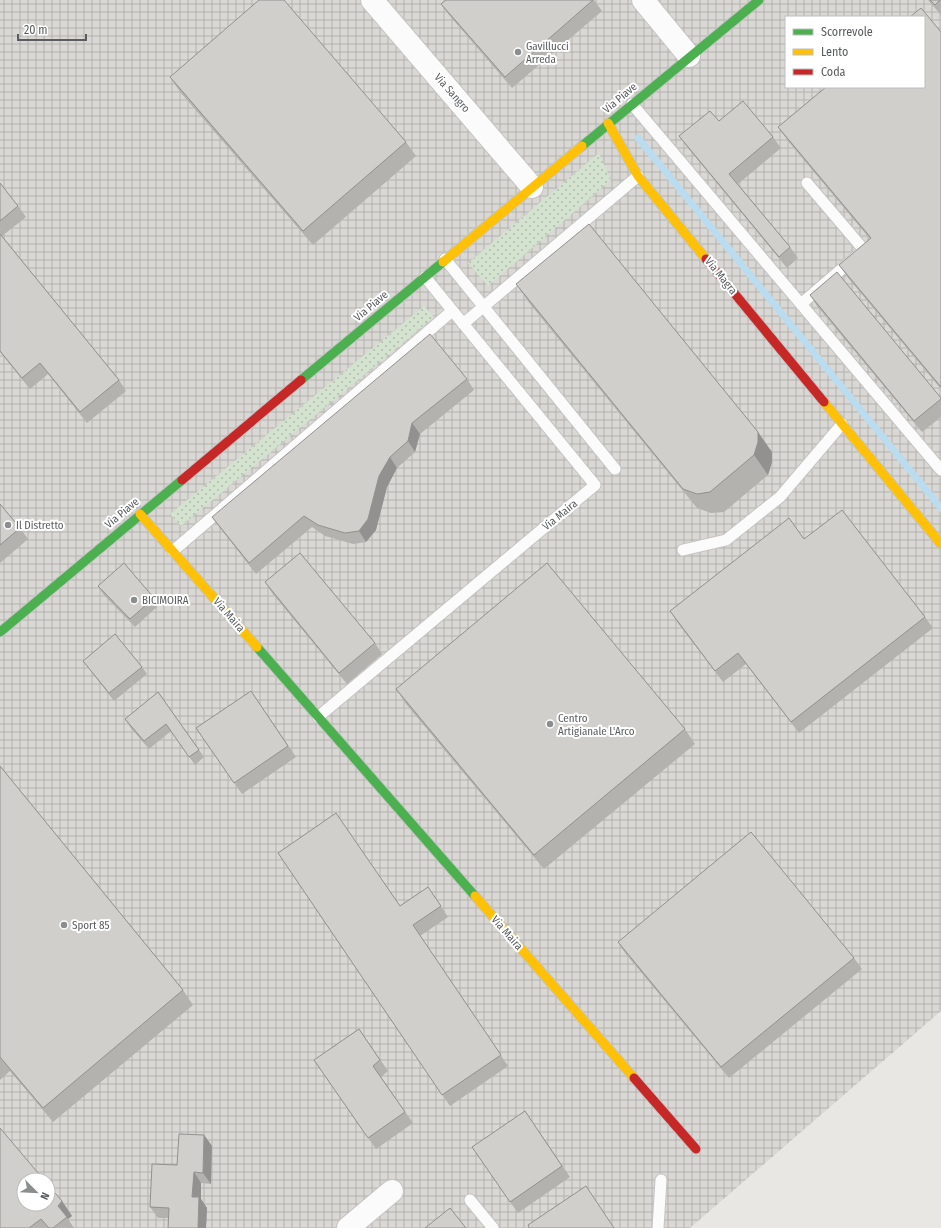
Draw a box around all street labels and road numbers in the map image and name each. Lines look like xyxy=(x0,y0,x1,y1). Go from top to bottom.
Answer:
street label: Via Sangro xyxy=(432,71,473,115)
street label: Via Piave xyxy=(600,80,640,116)
street label: Via Magra xyxy=(702,255,740,297)
street label: Via Piave xyxy=(351,288,391,324)
street label: Via Piave xyxy=(102,495,142,531)
street label: Via Maira xyxy=(540,497,580,533)
street label: Via Maira xyxy=(211,595,247,635)
street label: Via Maira xyxy=(489,913,525,953)

